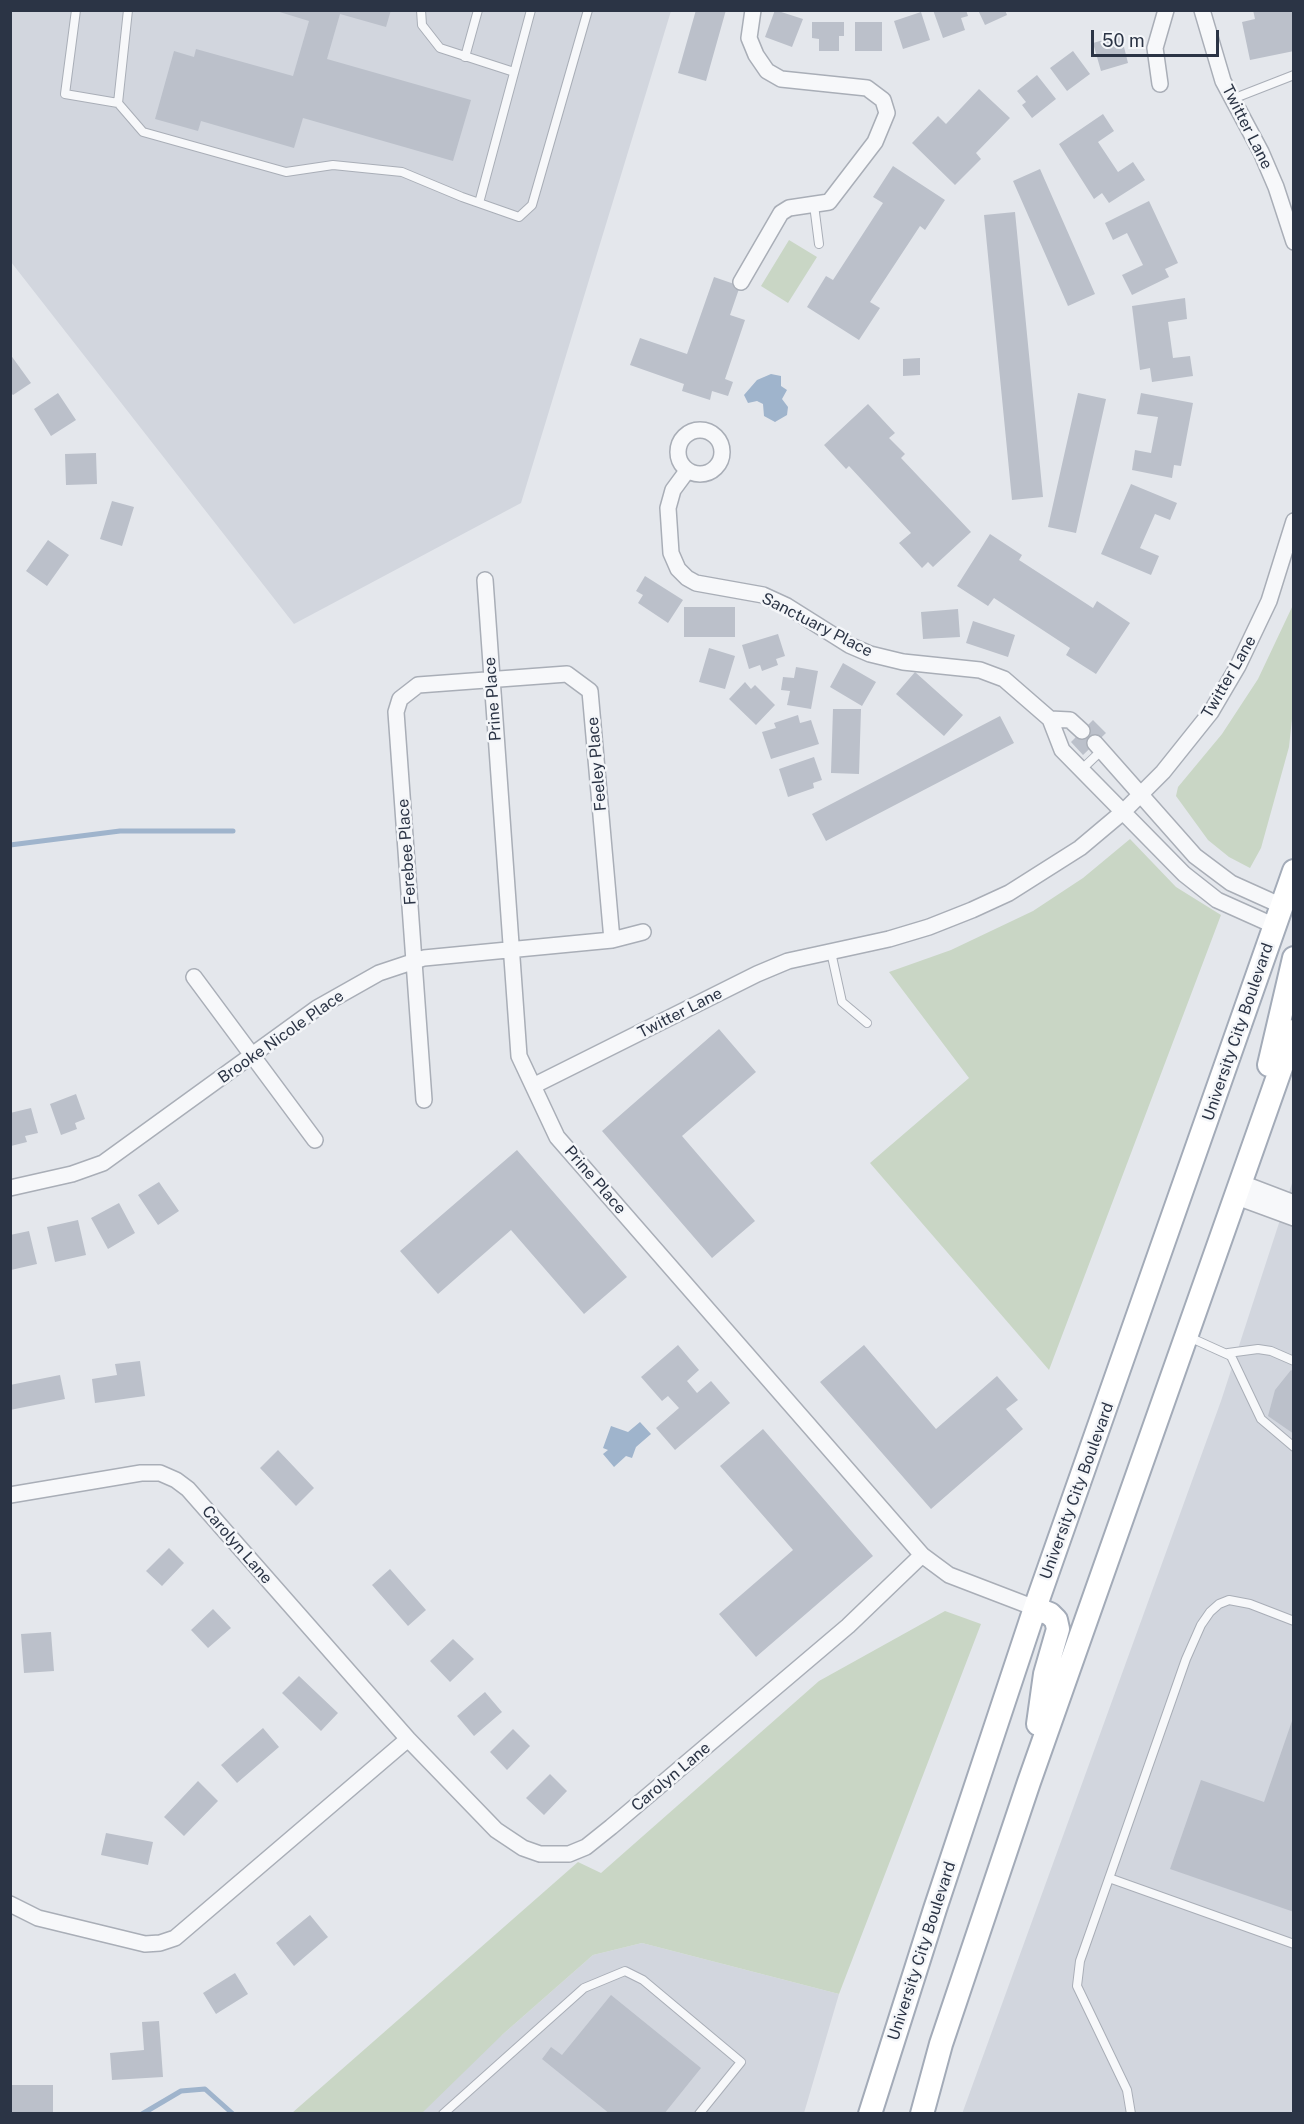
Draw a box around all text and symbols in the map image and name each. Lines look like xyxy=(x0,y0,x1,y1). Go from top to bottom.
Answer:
scale bar xyxy=(1094,18,1222,56)
text: 50 m xyxy=(1102,30,1145,51)
street label: Twitter Lane xyxy=(1218,82,1276,172)
street label: Sanctuary Place xyxy=(758,589,876,661)
street label: Twitter Lane xyxy=(1198,632,1260,722)
street label: Prine Place xyxy=(480,656,506,742)
street label: Feeley Place xyxy=(583,716,611,812)
street label: Ferebee Place xyxy=(394,798,420,906)
street label: University City Boulevard xyxy=(1198,941,1278,1123)
street label: Twitter Lane xyxy=(635,984,725,1042)
street label: Brooke Nicole Place xyxy=(214,986,348,1088)
street label: Prine Place xyxy=(560,1142,630,1218)
street label: University City Boulevard xyxy=(1036,1400,1118,1582)
street label: Carolyn Lane xyxy=(198,1502,276,1588)
street label: Carolyn Lane xyxy=(628,1738,714,1816)
street label: University City Boulevard xyxy=(884,1859,960,2043)

